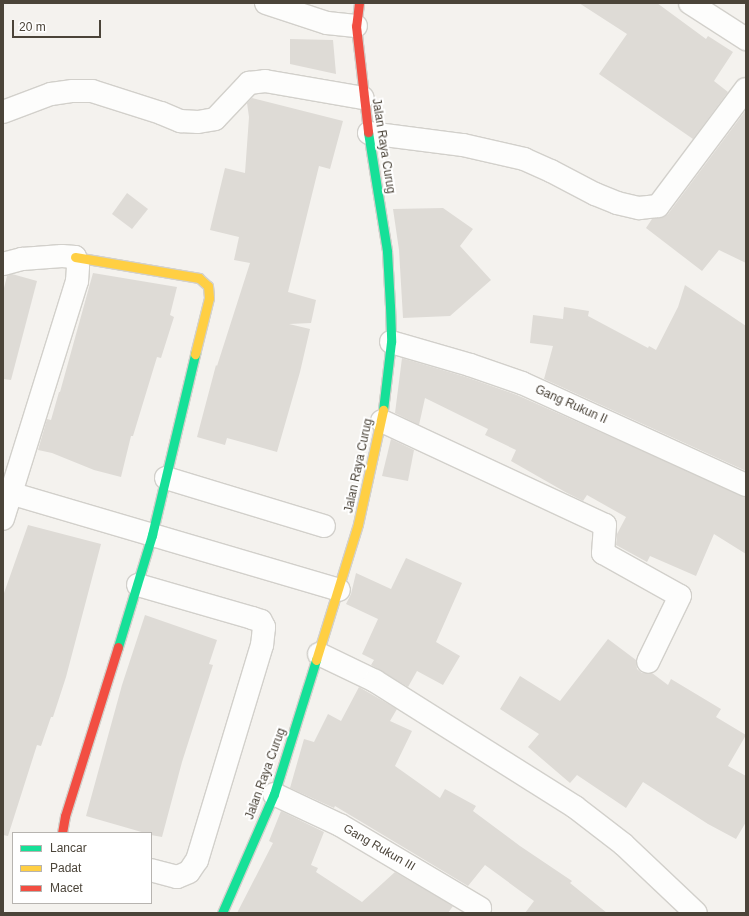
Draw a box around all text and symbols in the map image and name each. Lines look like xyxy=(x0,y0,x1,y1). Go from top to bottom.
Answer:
scale bar xyxy=(14,12,103,38)
text: 20 m xyxy=(19,20,46,34)
street label: Jalan Raya Curug xyxy=(368,97,398,195)
street label: Gang Rukun II xyxy=(533,383,609,427)
street label: Jalan Raya Curug xyxy=(342,418,376,514)
street label: Jalan Raya Curug xyxy=(243,726,289,822)
street label: Gang Rukun III xyxy=(340,822,418,874)
legend xyxy=(12,832,152,904)
text: Lancar xyxy=(50,841,87,855)
text: Padat xyxy=(50,861,81,875)
text: Macet xyxy=(50,881,83,895)

